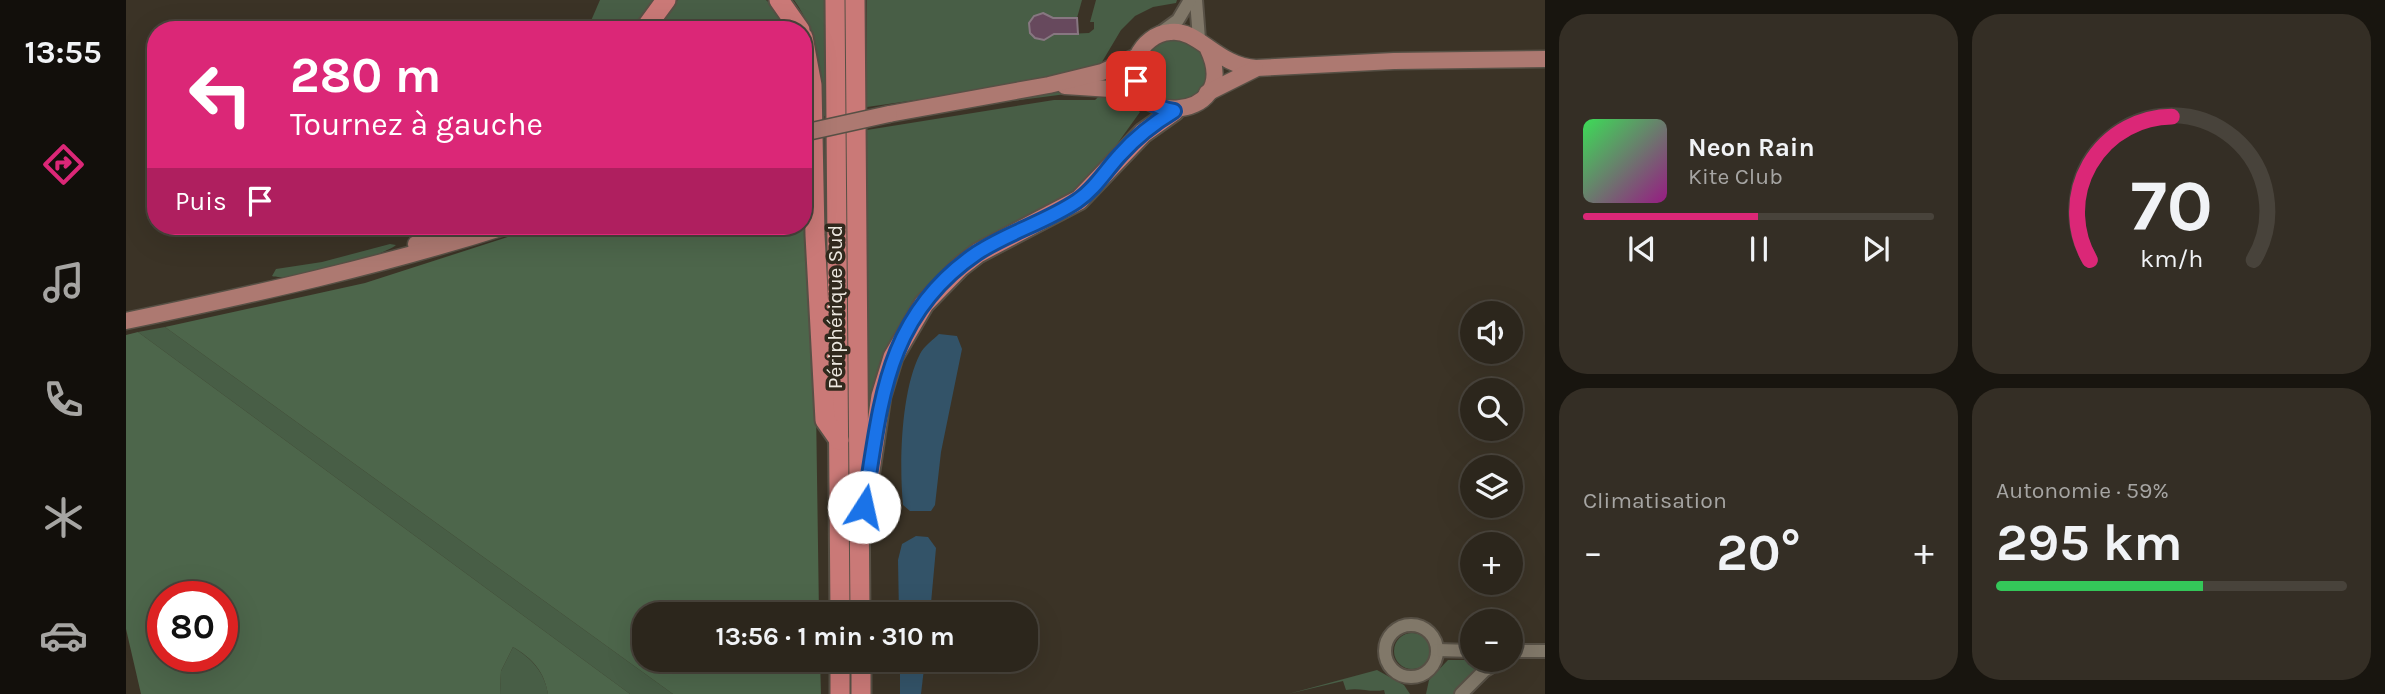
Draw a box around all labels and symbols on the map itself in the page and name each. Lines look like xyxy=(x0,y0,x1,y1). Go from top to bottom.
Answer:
pin xyxy=(1106,51,1166,111)
street label: Périphérique Sud xyxy=(823,225,847,389)
position arrow xyxy=(827,470,901,544)
speed limit sign: 80 xyxy=(147,581,238,672)

